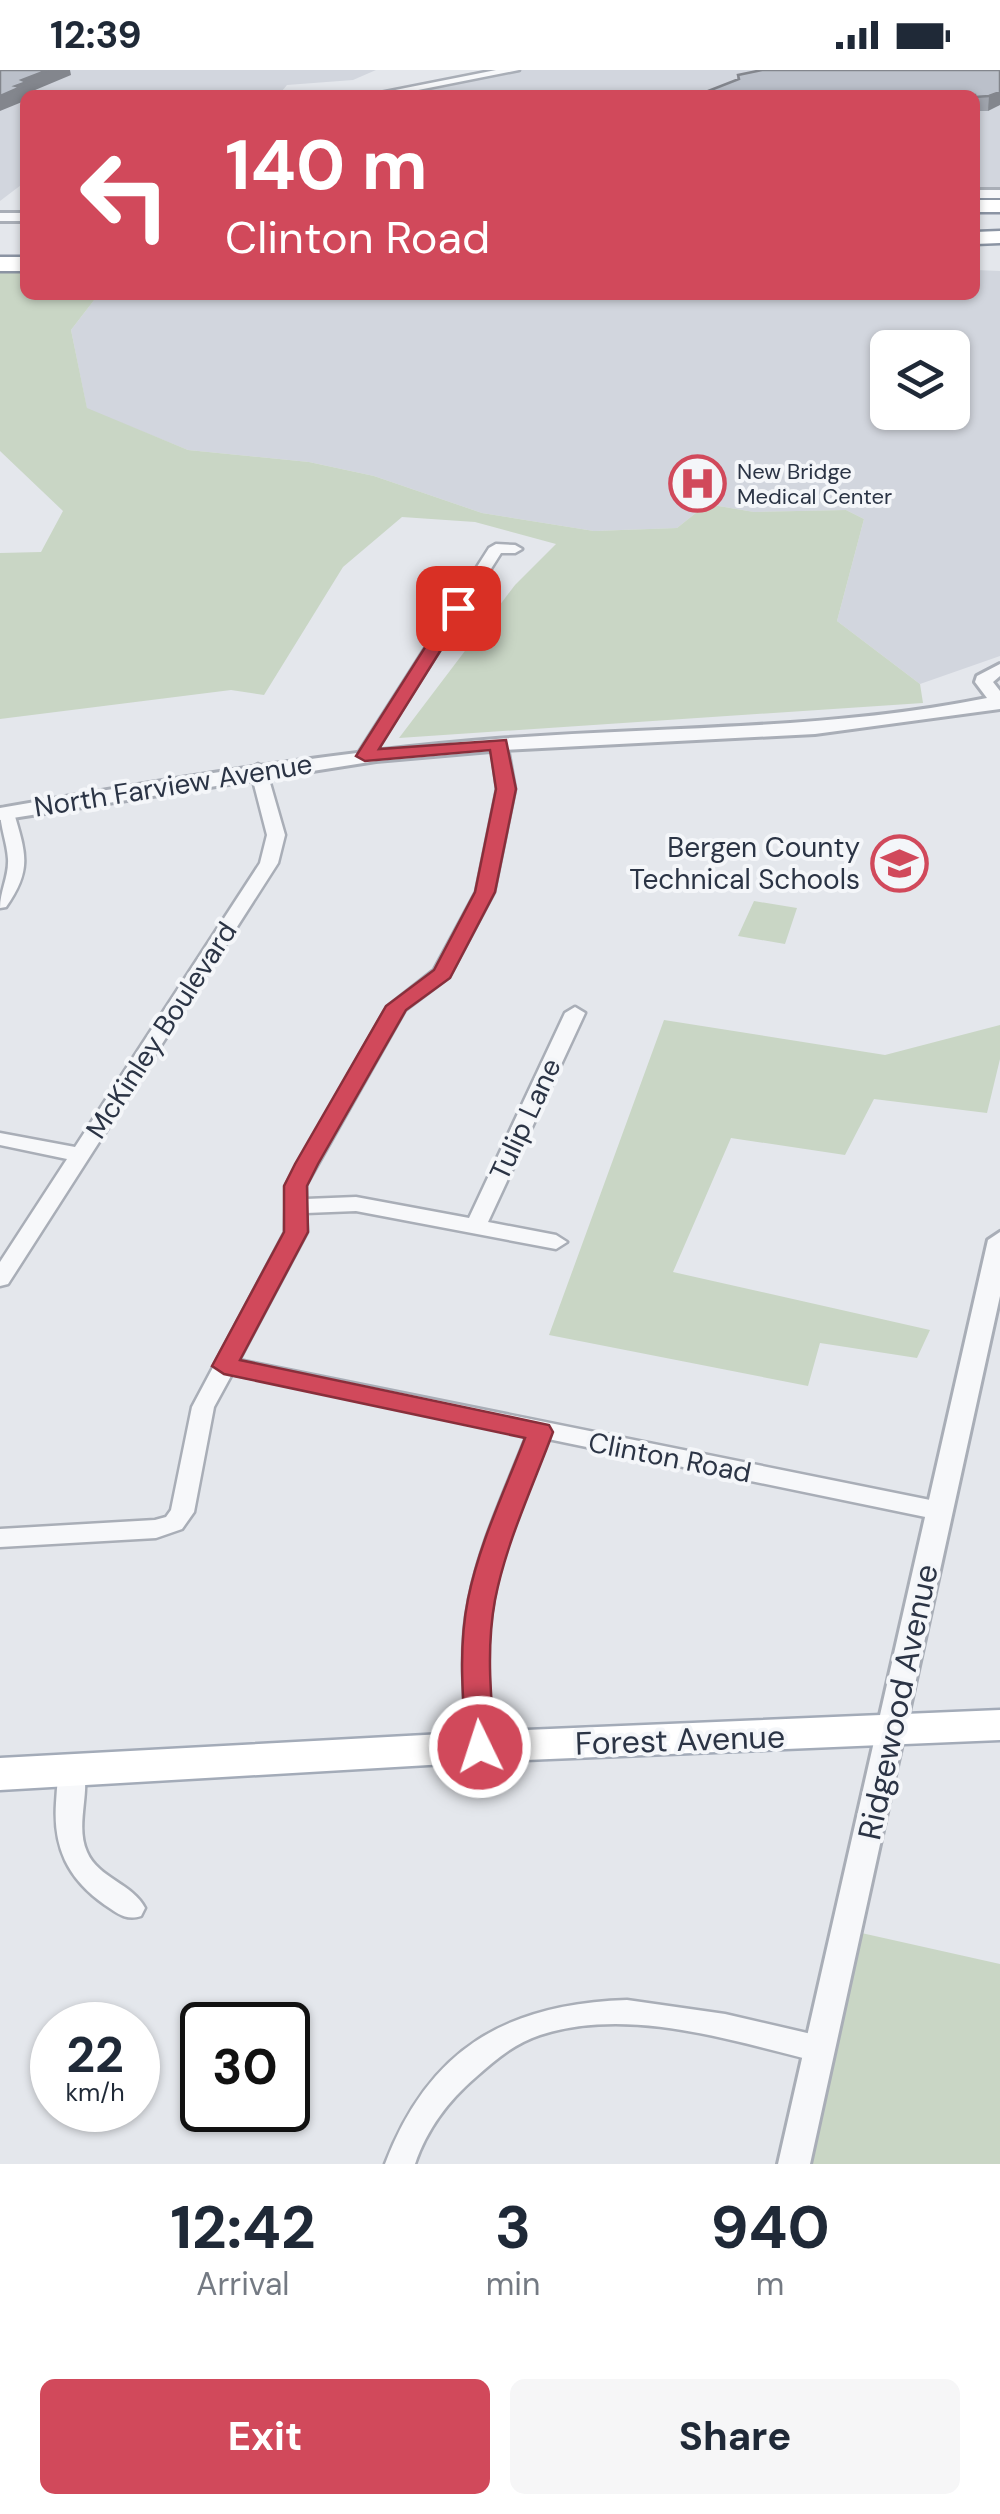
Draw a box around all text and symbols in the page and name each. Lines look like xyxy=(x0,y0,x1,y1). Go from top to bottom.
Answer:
text: 12:39 xyxy=(50,10,142,60)
text: 140 m xyxy=(225,120,428,211)
icon: left xyxy=(60,130,190,260)
text: Clinton Road xyxy=(225,208,490,267)
map controls xyxy=(870,330,970,430)
button: layers xyxy=(870,330,970,430)
hospital icon: New Bridge Medical Center xyxy=(668,454,728,514)
place label: New Bridge Medical Center xyxy=(737,457,892,511)
pin xyxy=(416,566,501,651)
icon: arrive xyxy=(431,581,486,636)
street label: North Farview Avenue xyxy=(31,745,315,826)
place label: Bergen County Technical Schools xyxy=(629,829,860,898)
school or university icon: Bergen County Technical Schools xyxy=(869,833,929,893)
street label: McKinley Boulevard xyxy=(78,915,245,1146)
street label: Tulip Lane xyxy=(481,1052,570,1186)
street label: Clinton Road xyxy=(585,1424,754,1491)
street label: Ridgewood Avenue xyxy=(848,1560,948,1844)
position arrow xyxy=(428,1695,532,1799)
street label: Forest Avenue xyxy=(574,1715,786,1765)
speed limit sign: 30 xyxy=(180,2002,310,2132)
text: 22 xyxy=(66,2022,124,2088)
text: km/h xyxy=(65,2076,125,2109)
text: 12:42 xyxy=(170,2188,316,2267)
text: 3 xyxy=(495,2188,531,2267)
text: 940 xyxy=(710,2188,830,2267)
text: Arrival xyxy=(196,2263,289,2305)
text: min xyxy=(486,2263,540,2305)
text: m xyxy=(756,2263,784,2305)
button: Exit xyxy=(40,2379,490,2494)
button: Share xyxy=(510,2379,960,2494)

